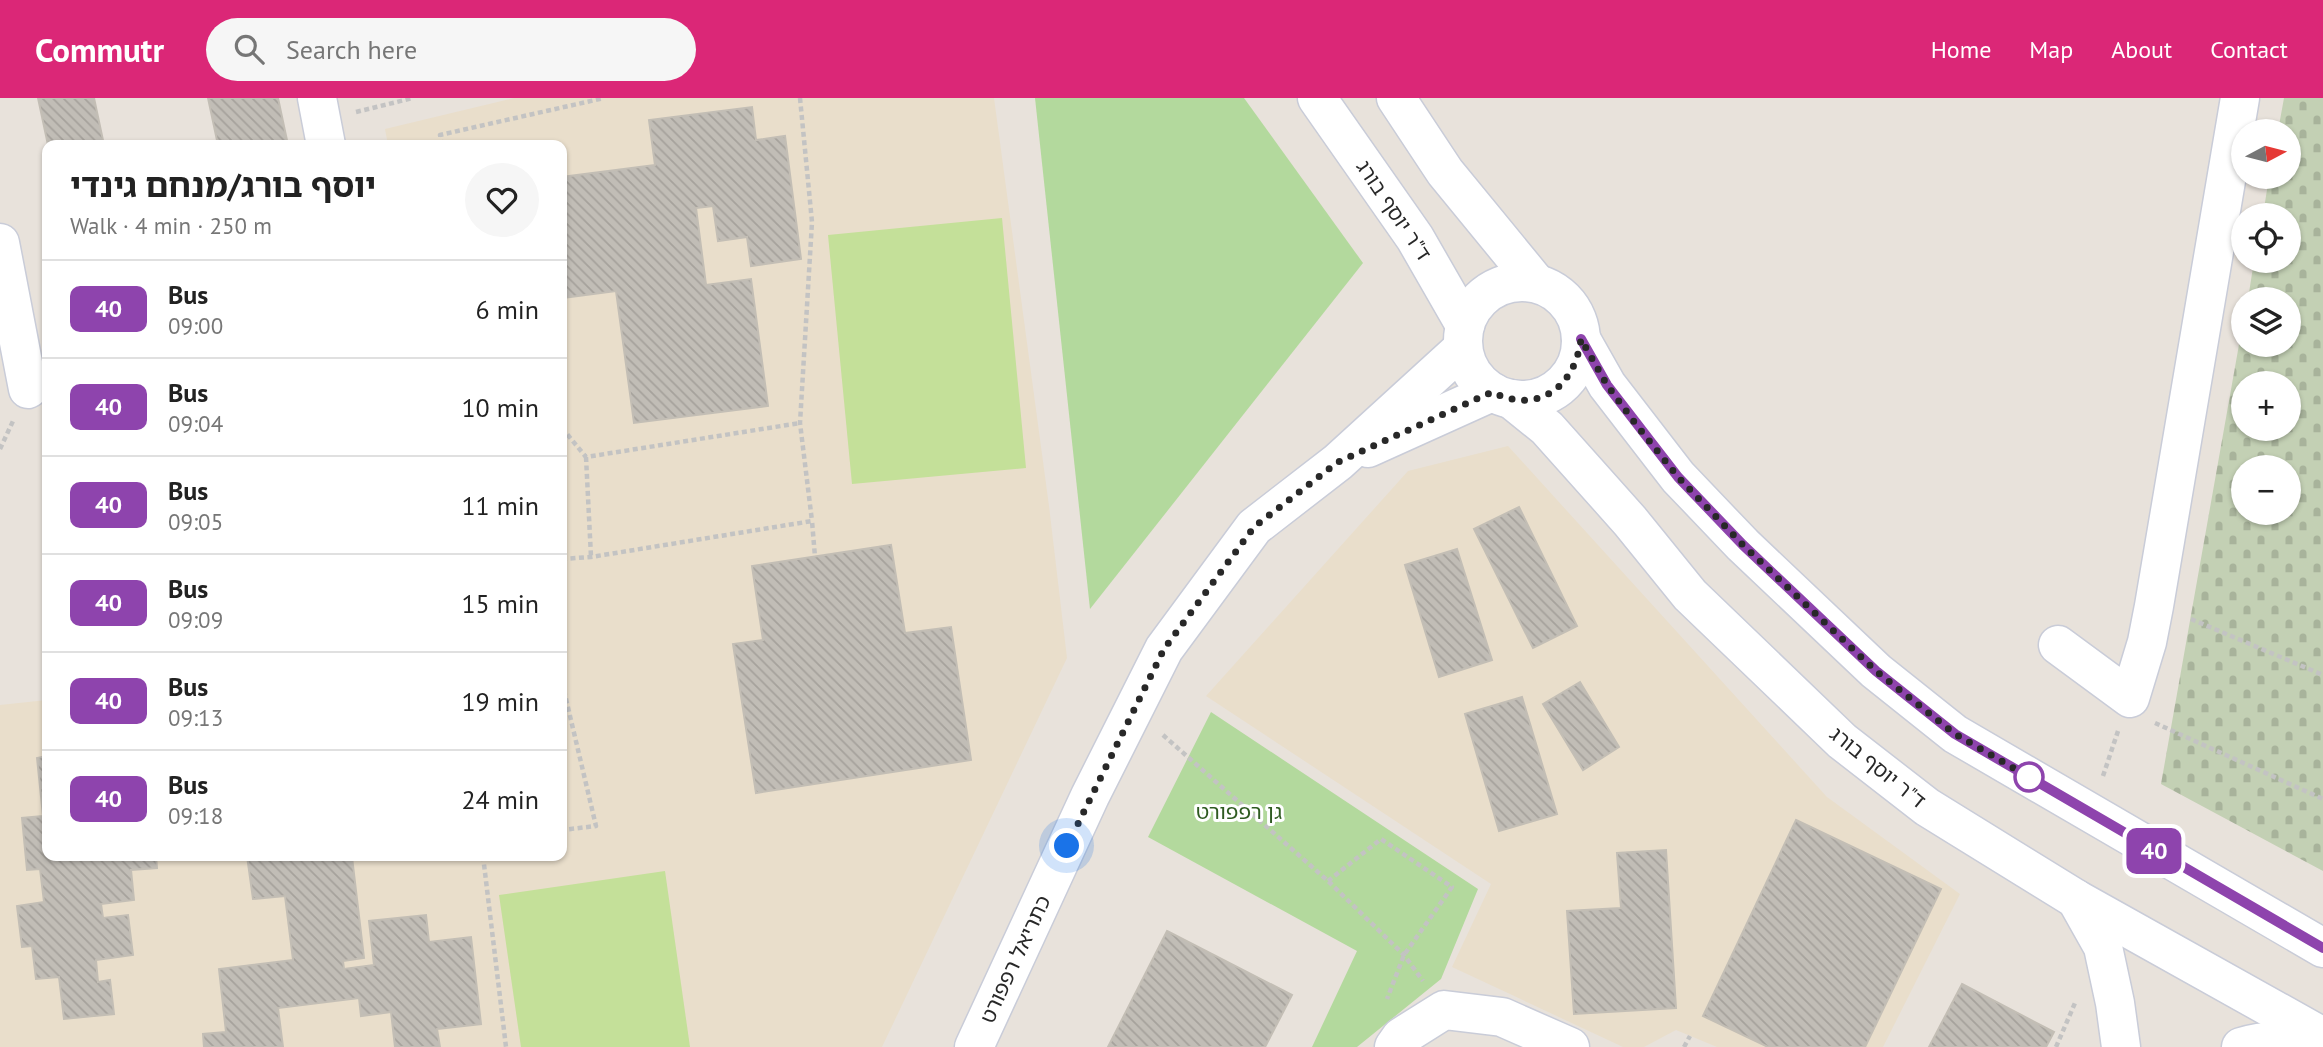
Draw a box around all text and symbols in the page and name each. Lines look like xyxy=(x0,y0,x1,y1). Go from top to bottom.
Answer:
search box xyxy=(206,18,696,81)
text: Commutr xyxy=(35,28,164,71)
icon: search xyxy=(230,30,268,68)
text: Search here xyxy=(286,33,417,66)
text: Home xyxy=(1931,34,1991,65)
text: Map xyxy=(2029,34,2073,65)
text: About xyxy=(2111,34,2172,65)
text: Contact xyxy=(2210,34,2288,65)
north arrow xyxy=(2231,119,2301,189)
map controls xyxy=(2231,119,2301,525)
street label: ד"ר יוסף בורג xyxy=(1350,154,1438,266)
text: יוסף בורג/מנחם גינדי xyxy=(70,163,376,206)
button: heart xyxy=(465,163,539,237)
button: locate xyxy=(2231,203,2301,273)
text: Walk · 4 min · 250 m xyxy=(70,211,272,240)
text: Bus xyxy=(168,278,208,311)
button: layers xyxy=(2231,287,2301,357)
text: 40 xyxy=(95,293,122,324)
text: 6 min xyxy=(476,293,539,326)
text: 09:00 xyxy=(168,311,223,340)
button: + xyxy=(2231,371,2301,441)
text: Bus xyxy=(168,376,208,409)
text: 40 xyxy=(95,391,122,422)
text: 10 min xyxy=(461,391,539,424)
text: 09:04 xyxy=(168,409,223,438)
button: − xyxy=(2231,455,2301,525)
text: Bus xyxy=(168,474,208,507)
text: 40 xyxy=(95,489,122,520)
text: 11 min xyxy=(461,489,539,522)
text: 09:05 xyxy=(168,507,223,536)
text: Bus xyxy=(168,572,208,605)
text: 40 xyxy=(95,587,122,618)
text: 15 min xyxy=(461,587,539,620)
text: 09:09 xyxy=(168,605,223,634)
text: Bus xyxy=(168,670,208,703)
text: 40 xyxy=(95,685,122,716)
text: 19 min xyxy=(461,685,539,718)
text: 09:13 xyxy=(168,703,223,732)
street label: ד"ר יוסף בורג xyxy=(1825,720,1931,814)
unlabelled marker xyxy=(2014,762,2044,792)
text: Bus xyxy=(168,768,208,801)
text: 40 xyxy=(95,783,122,814)
text: 24 min xyxy=(461,783,539,816)
park label: גן רפפורט xyxy=(1196,798,1282,825)
text: 09:18 xyxy=(168,801,223,830)
your location xyxy=(1049,828,1084,863)
line badge: 40 xyxy=(2122,828,2186,874)
text: 40 xyxy=(2140,835,2168,866)
street label: כתריאל רפפורט xyxy=(974,891,1056,1027)

